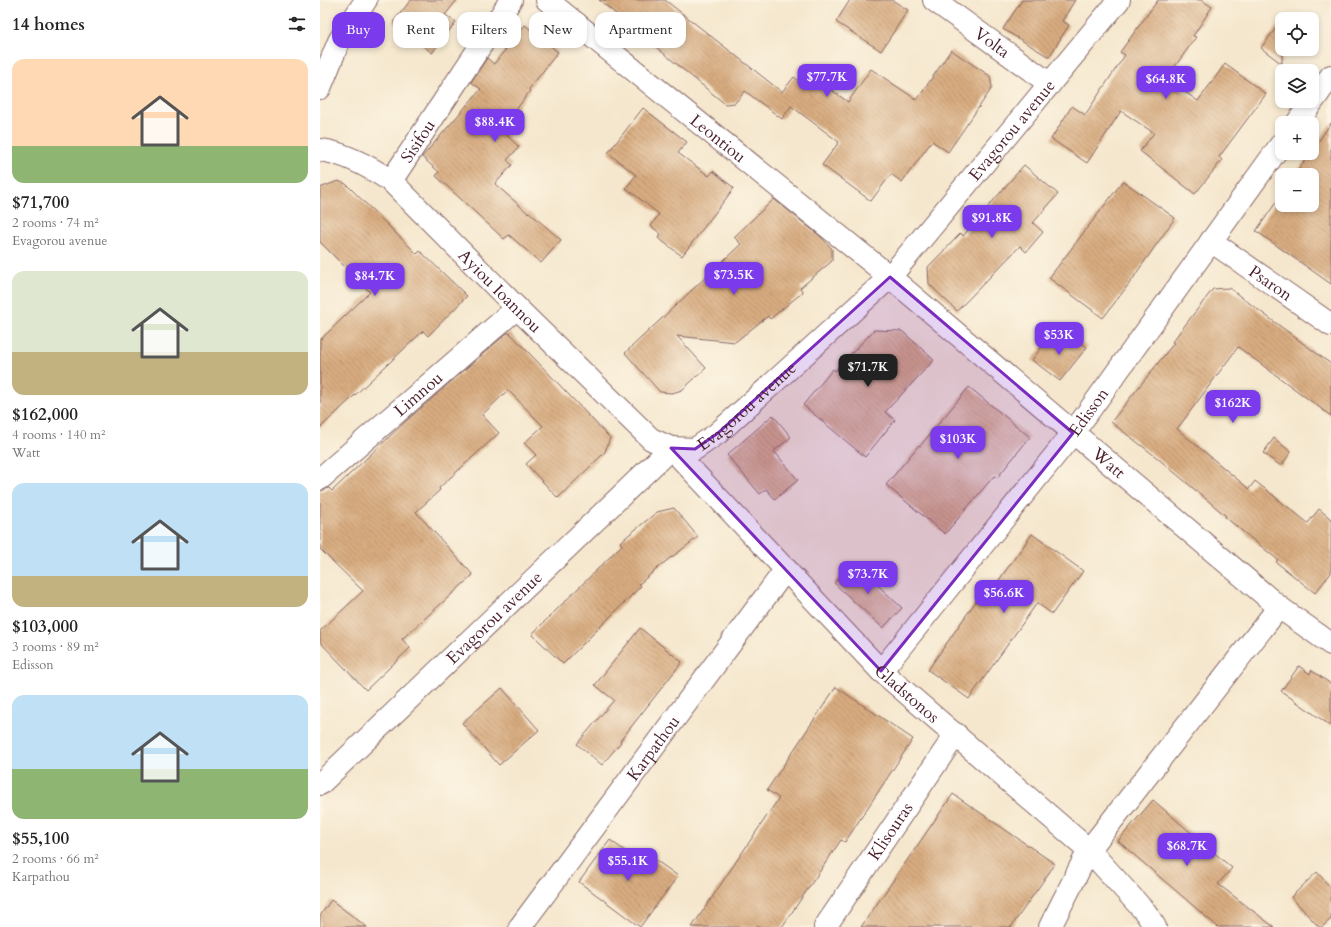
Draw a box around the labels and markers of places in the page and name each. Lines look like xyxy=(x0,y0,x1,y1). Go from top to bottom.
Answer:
pin: $77.7K xyxy=(794,64,860,98)
pin: $64.8K xyxy=(1133,66,1199,100)
pin: $88.4K xyxy=(462,109,528,143)
pin: $91.8K xyxy=(959,205,1025,239)
pin: $73.5K xyxy=(701,262,767,296)
pin: $84.7K xyxy=(342,263,408,297)
pin: $53K xyxy=(1035,322,1083,356)
pin: $71.7K xyxy=(835,354,901,388)
pin: $162K xyxy=(1205,390,1261,424)
pin: $103K xyxy=(930,426,986,460)
pin: $73.7K xyxy=(835,561,901,595)
pin: $56.6K xyxy=(971,580,1037,614)
pin: $68.7K xyxy=(1154,833,1220,867)
pin: $55.1K xyxy=(595,848,661,882)

